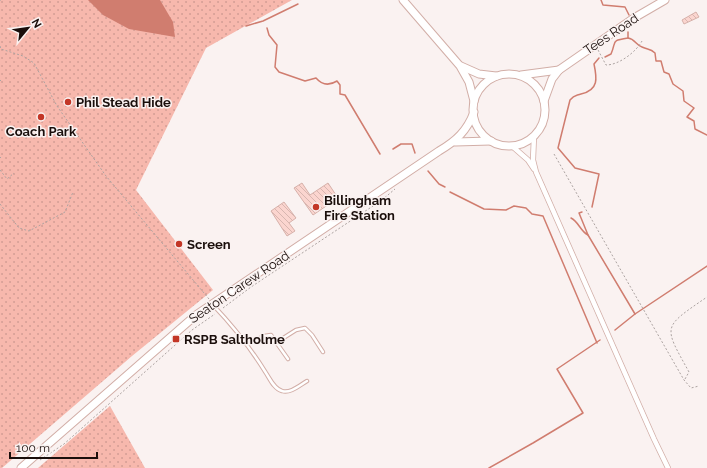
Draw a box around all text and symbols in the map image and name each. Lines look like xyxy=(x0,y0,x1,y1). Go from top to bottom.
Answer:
north arrow xyxy=(8,8,48,48)
street label: Tees Road xyxy=(581,10,641,58)
text: N xyxy=(29,17,44,30)
place label: Phil Stead Hide xyxy=(76,95,171,110)
marker: Phil Stead Hide xyxy=(63,97,73,107)
marker: Coach Park xyxy=(36,112,46,122)
place label: Coach Park xyxy=(6,124,77,139)
place label: Billingham Fire Station xyxy=(324,193,395,223)
marker: Billingham Fire Station xyxy=(311,202,321,212)
place label: Screen xyxy=(187,237,231,252)
marker: Screen xyxy=(174,239,184,249)
street label: Seaton Carew Road xyxy=(186,248,292,326)
place label: RSPB Saltholme xyxy=(184,332,285,347)
marker: RSPB Saltholme xyxy=(171,334,181,344)
scale bar xyxy=(10,434,97,460)
text: 100 m xyxy=(16,441,50,455)

